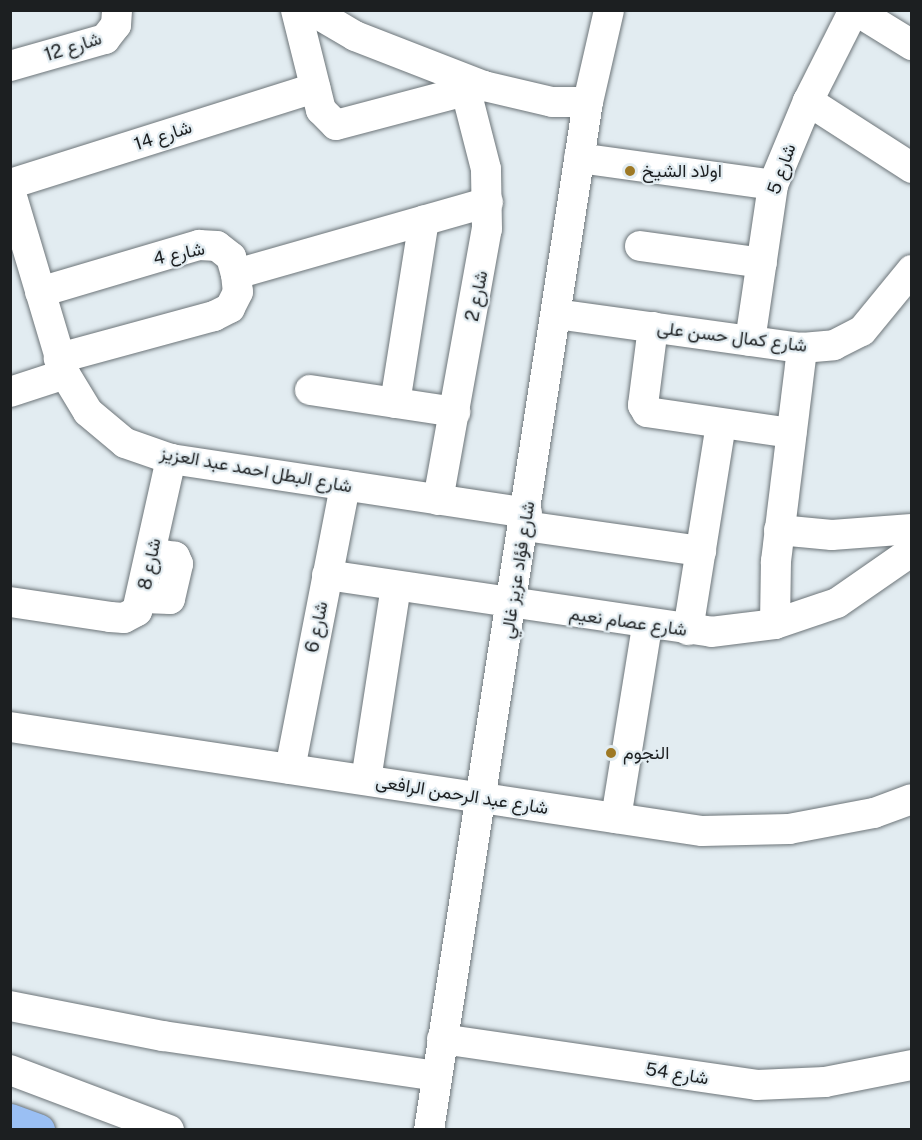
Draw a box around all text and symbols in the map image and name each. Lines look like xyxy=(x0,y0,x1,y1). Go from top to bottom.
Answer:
street label: شارع 12 xyxy=(42,28,104,66)
street label: شارع 14 xyxy=(132,117,194,155)
street label: شارع 5 xyxy=(763,141,801,197)
place label: اولاد الشيخ xyxy=(642,160,722,182)
marker: اولاد الشيخ xyxy=(623,164,637,178)
street label: شارع 4 xyxy=(151,238,207,270)
street label: شارع 2 xyxy=(462,269,492,323)
street label: شارع كمال حسن على xyxy=(656,317,808,357)
street label: شارع البطل احمد عبد العزيز xyxy=(158,442,354,498)
street label: شارع فؤاد عزيز غالي xyxy=(496,500,540,640)
street label: شارع 8 xyxy=(134,536,166,592)
street label: شارع 6 xyxy=(301,600,333,654)
street label: شارع عصام نعيم xyxy=(568,603,688,641)
place label: النجوم xyxy=(623,742,669,764)
marker: النجوم xyxy=(604,746,618,760)
street label: شارع عبد الرحمن الرافعى xyxy=(374,771,550,819)
street label: شارع 54 xyxy=(644,1058,710,1090)

